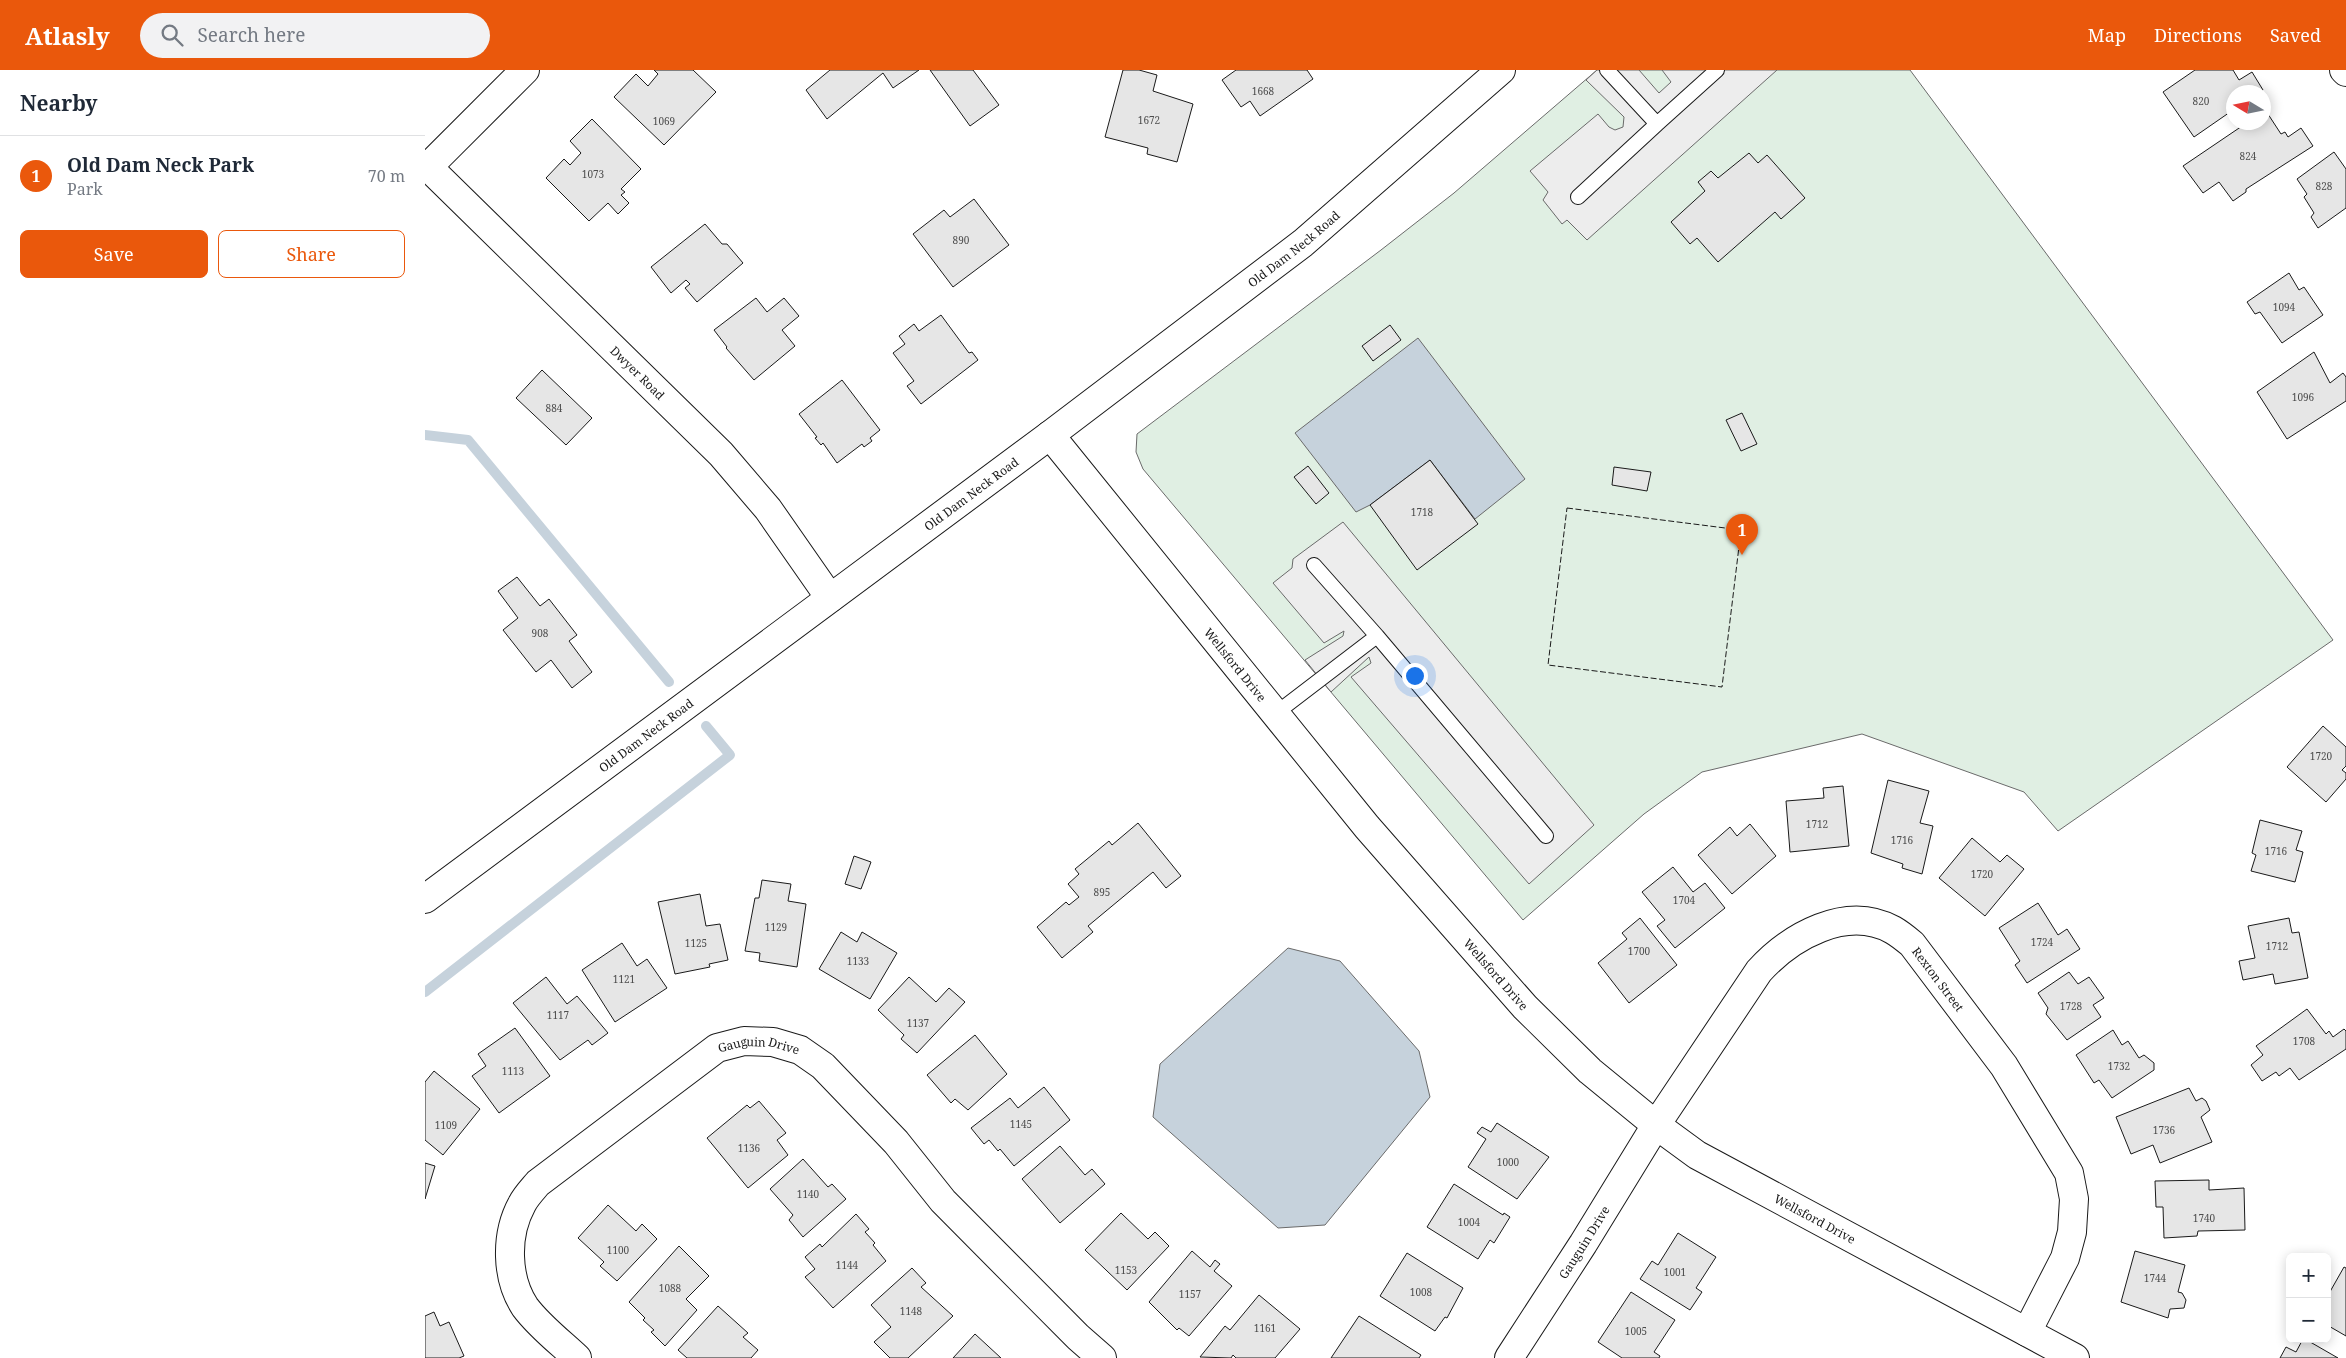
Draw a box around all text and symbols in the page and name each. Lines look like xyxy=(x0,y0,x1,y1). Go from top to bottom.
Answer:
search box xyxy=(140,13,490,58)
text: Atlasly xyxy=(25,19,110,52)
icon: search xyxy=(158,21,186,49)
text: Search here xyxy=(198,22,305,48)
text: Map xyxy=(2088,23,2126,47)
text: Directions xyxy=(2154,23,2242,47)
text: Saved xyxy=(2270,23,2321,47)
house number: 1668 xyxy=(1252,84,1275,98)
north arrow xyxy=(2226,85,2271,130)
text: Nearby xyxy=(20,89,98,117)
house number: 820 xyxy=(2193,94,2210,108)
house number: 1672 xyxy=(1138,113,1160,127)
house number: 1069 xyxy=(653,114,675,128)
house number: 824 xyxy=(2240,149,2257,163)
text: Old Dam Neck Park xyxy=(67,152,254,178)
text: 1 xyxy=(31,165,41,187)
text: 70 m xyxy=(368,165,405,187)
house number: 1073 xyxy=(582,167,605,181)
text: Park xyxy=(67,178,103,200)
house number: 828 xyxy=(2316,179,2333,193)
street label: Old Dam Neck Road xyxy=(1244,206,1344,291)
button: Save xyxy=(20,230,208,278)
button: Share xyxy=(218,230,405,278)
house number: 890 xyxy=(953,233,970,247)
house number: 1094 xyxy=(2273,300,2296,314)
street label: Dwyer Road xyxy=(607,342,669,404)
house number: 1096 xyxy=(2292,390,2315,404)
house number: 884 xyxy=(546,401,563,415)
street label: Old Dam Neck Road xyxy=(920,453,1022,534)
house number: 1718 xyxy=(1411,505,1434,519)
pin: 1 xyxy=(1726,514,1758,555)
street label: Wellsford Drive xyxy=(1200,624,1270,705)
house number: 908 xyxy=(532,626,549,640)
your location xyxy=(1402,663,1428,689)
street label: Old Dam Neck Road xyxy=(595,694,697,776)
house number: 1720 xyxy=(2310,749,2333,763)
house number: 1712 xyxy=(1806,817,1828,831)
house number: 1716 xyxy=(1891,833,1914,847)
house number: 1716 xyxy=(2265,844,2288,858)
house number: 1720 xyxy=(1971,867,1994,881)
house number: 895 xyxy=(1094,885,1110,899)
house number: 1704 xyxy=(1673,893,1696,907)
house number: 1129 xyxy=(765,920,787,934)
street label: Wellsford Drive xyxy=(1460,935,1532,1014)
house number: 1724 xyxy=(2031,935,2054,949)
house number: 1125 xyxy=(685,936,707,950)
house number: 1712 xyxy=(2266,939,2288,953)
street label: Rexton Street xyxy=(1909,943,1968,1015)
house number: 1700 xyxy=(1628,944,1651,958)
house number: 1133 xyxy=(847,954,870,968)
house number: 1121 xyxy=(613,972,635,986)
house number: 1728 xyxy=(2060,999,2083,1013)
house number: 1117 xyxy=(547,1008,570,1022)
house number: 1137 xyxy=(907,1016,930,1030)
street label: Gauguin Drive xyxy=(716,1032,802,1058)
house number: 1708 xyxy=(2293,1034,2316,1048)
house number: 1732 xyxy=(2108,1059,2130,1073)
house number: 1113 xyxy=(502,1064,525,1078)
house number: 1145 xyxy=(1010,1117,1032,1131)
house number: 1109 xyxy=(435,1118,457,1132)
house number: 1736 xyxy=(2153,1123,2176,1137)
house number: 1136 xyxy=(738,1141,761,1155)
house number: 1000 xyxy=(1497,1155,1520,1169)
house number: 1140 xyxy=(797,1187,820,1201)
street label: Wellsford Drive xyxy=(1771,1190,1859,1247)
street label: Gauguin Drive xyxy=(1554,1202,1613,1282)
house number: 1740 xyxy=(2193,1211,2216,1225)
house number: 1004 xyxy=(1458,1215,1481,1229)
house number: 1100 xyxy=(607,1243,630,1257)
map controls xyxy=(2286,1253,2331,1343)
button: + xyxy=(2286,1253,2331,1298)
house number: 1144 xyxy=(836,1258,859,1272)
house number: 1153 xyxy=(1115,1263,1138,1277)
house number: 1001 xyxy=(1664,1265,1686,1279)
house number: 1744 xyxy=(2144,1271,2167,1285)
house number: 1088 xyxy=(659,1281,682,1295)
house number: 1008 xyxy=(1410,1285,1433,1299)
house number: 1157 xyxy=(1179,1287,1202,1301)
button: − xyxy=(2286,1298,2331,1343)
house number: 1148 xyxy=(900,1304,923,1318)
house number: 1161 xyxy=(1254,1321,1276,1335)
house number: 1005 xyxy=(1625,1324,1647,1338)

